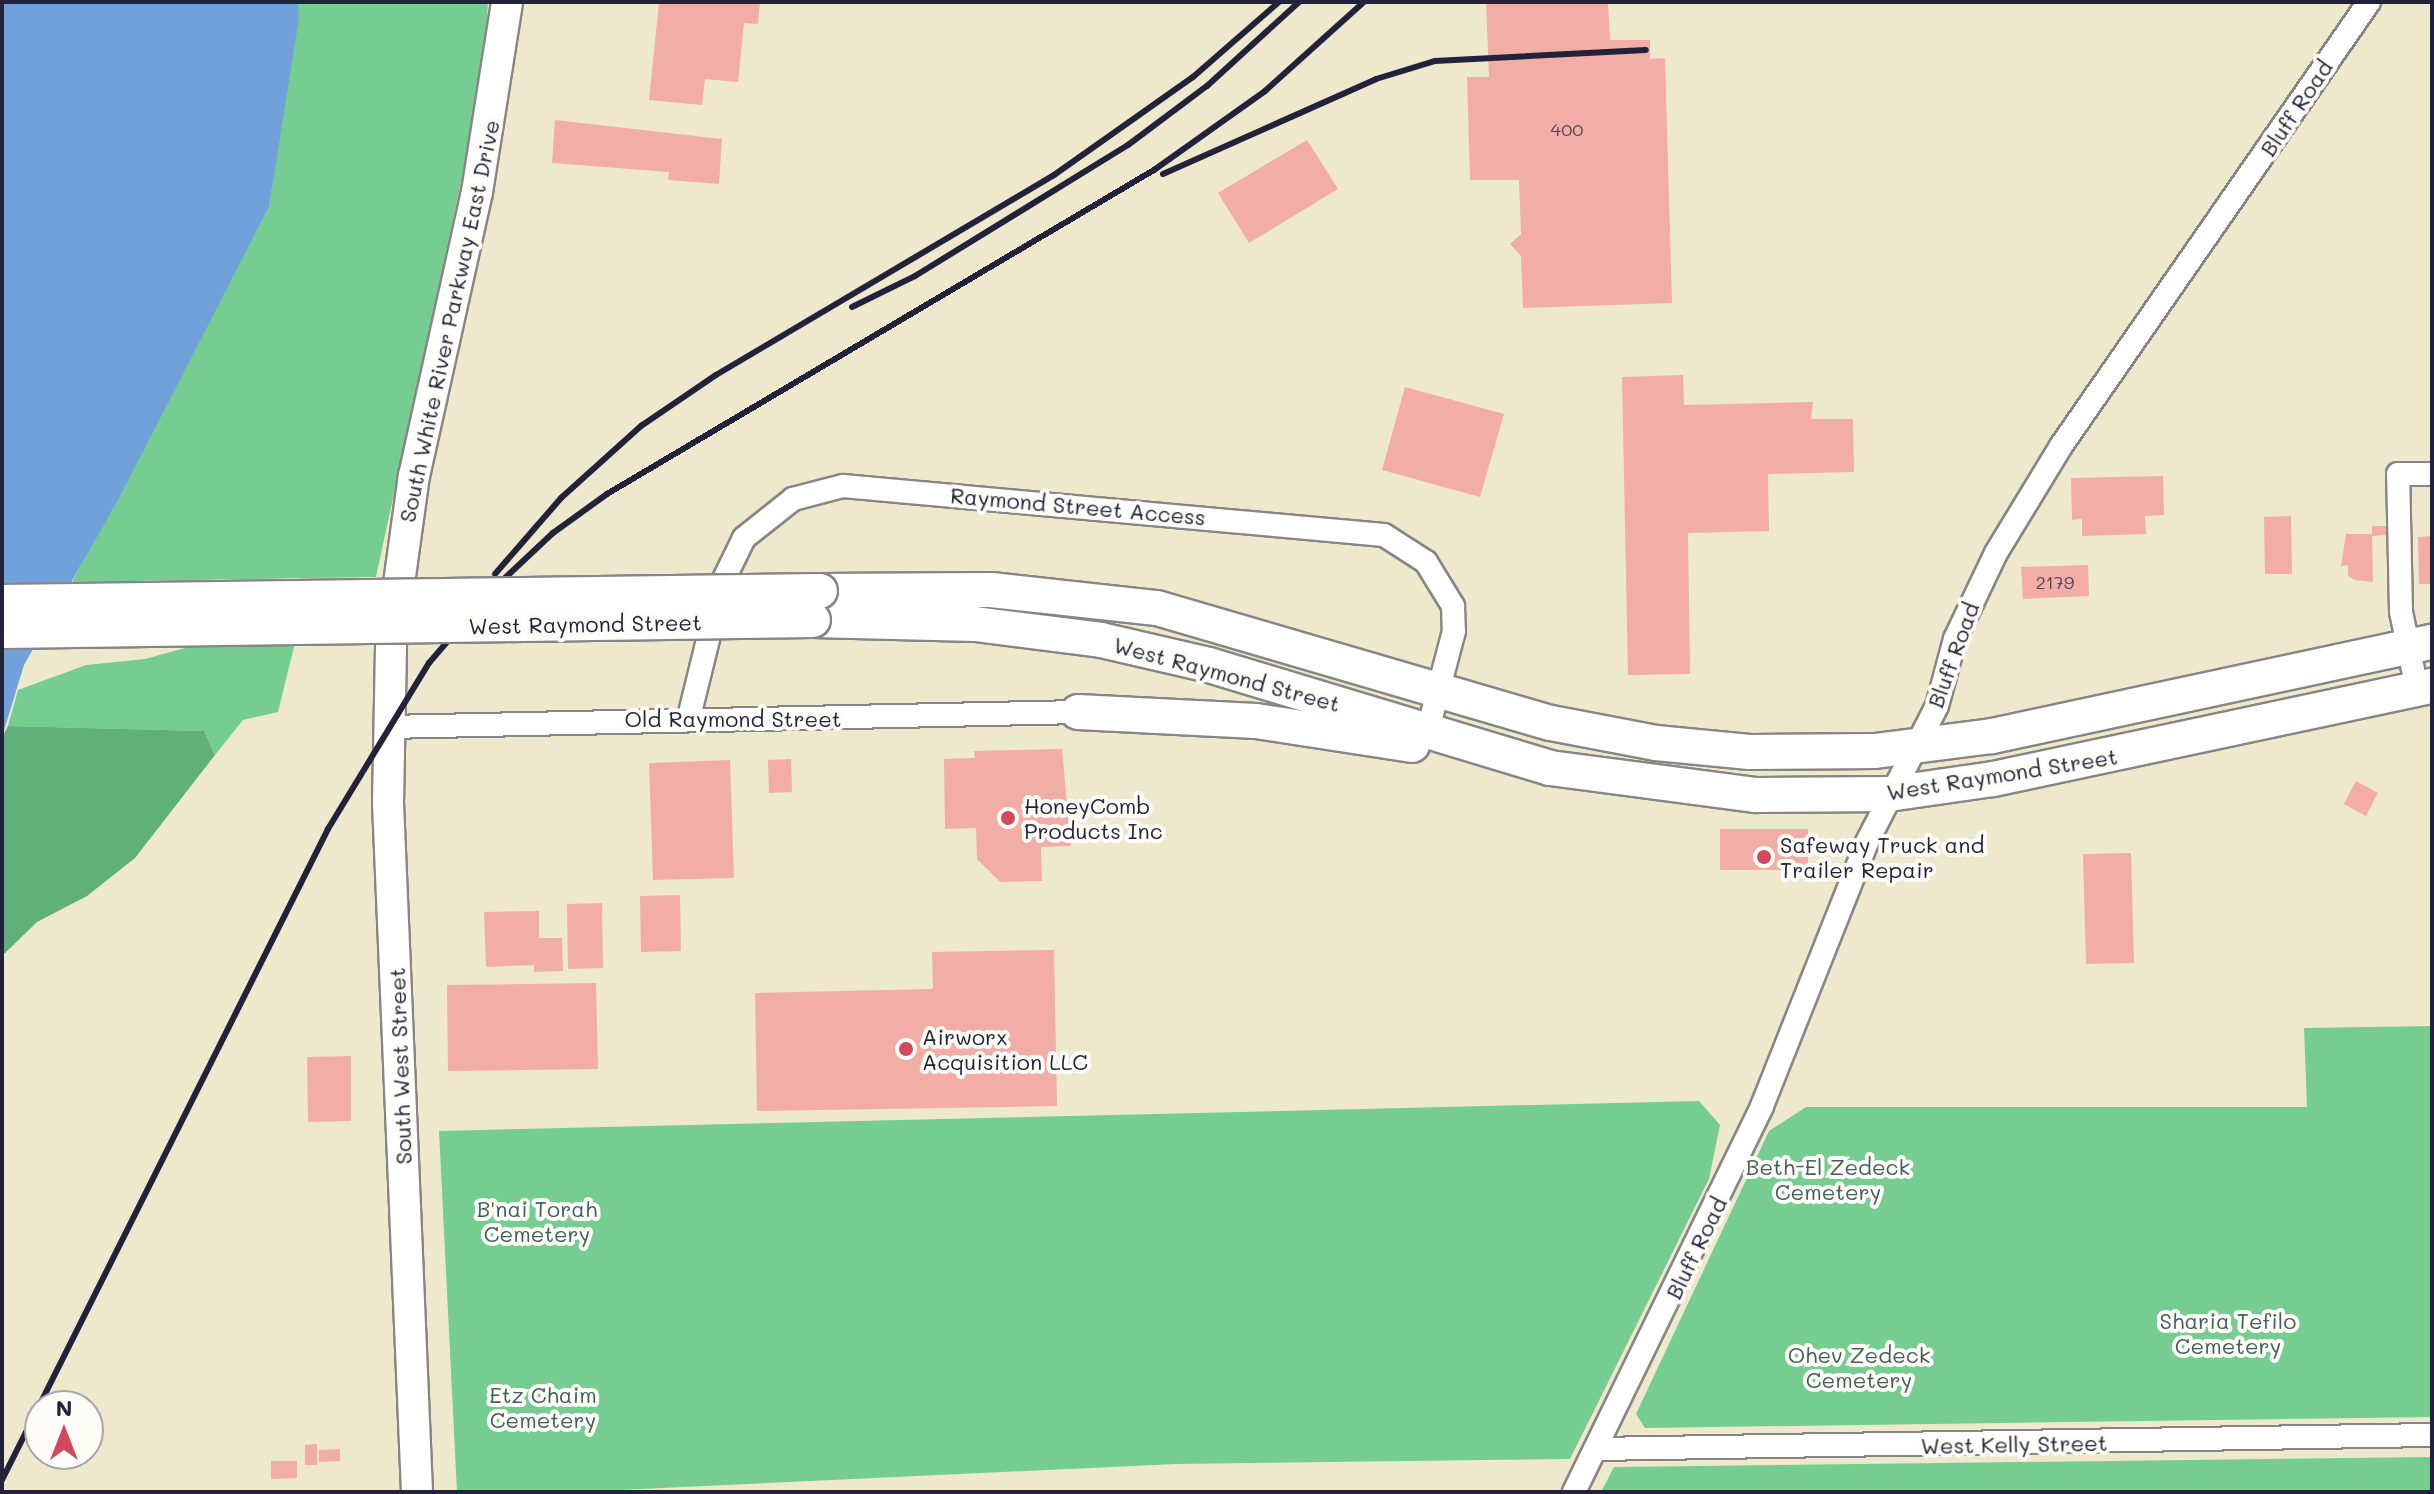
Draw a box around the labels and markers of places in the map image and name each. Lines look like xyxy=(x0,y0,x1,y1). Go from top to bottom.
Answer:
place label: HoneyComb Products Inc xyxy=(1024,792,1163,844)
marker: HoneyComb Products Inc xyxy=(999,809,1017,827)
place label: Safeway Truck and Trailer Repair xyxy=(1780,831,1984,882)
marker: Safeway Truck and Trailer Repair xyxy=(1755,848,1773,866)
place label: Airworx Acquisition LLC xyxy=(922,1023,1088,1074)
marker: Airworx Acquisition LLC xyxy=(897,1040,915,1058)

